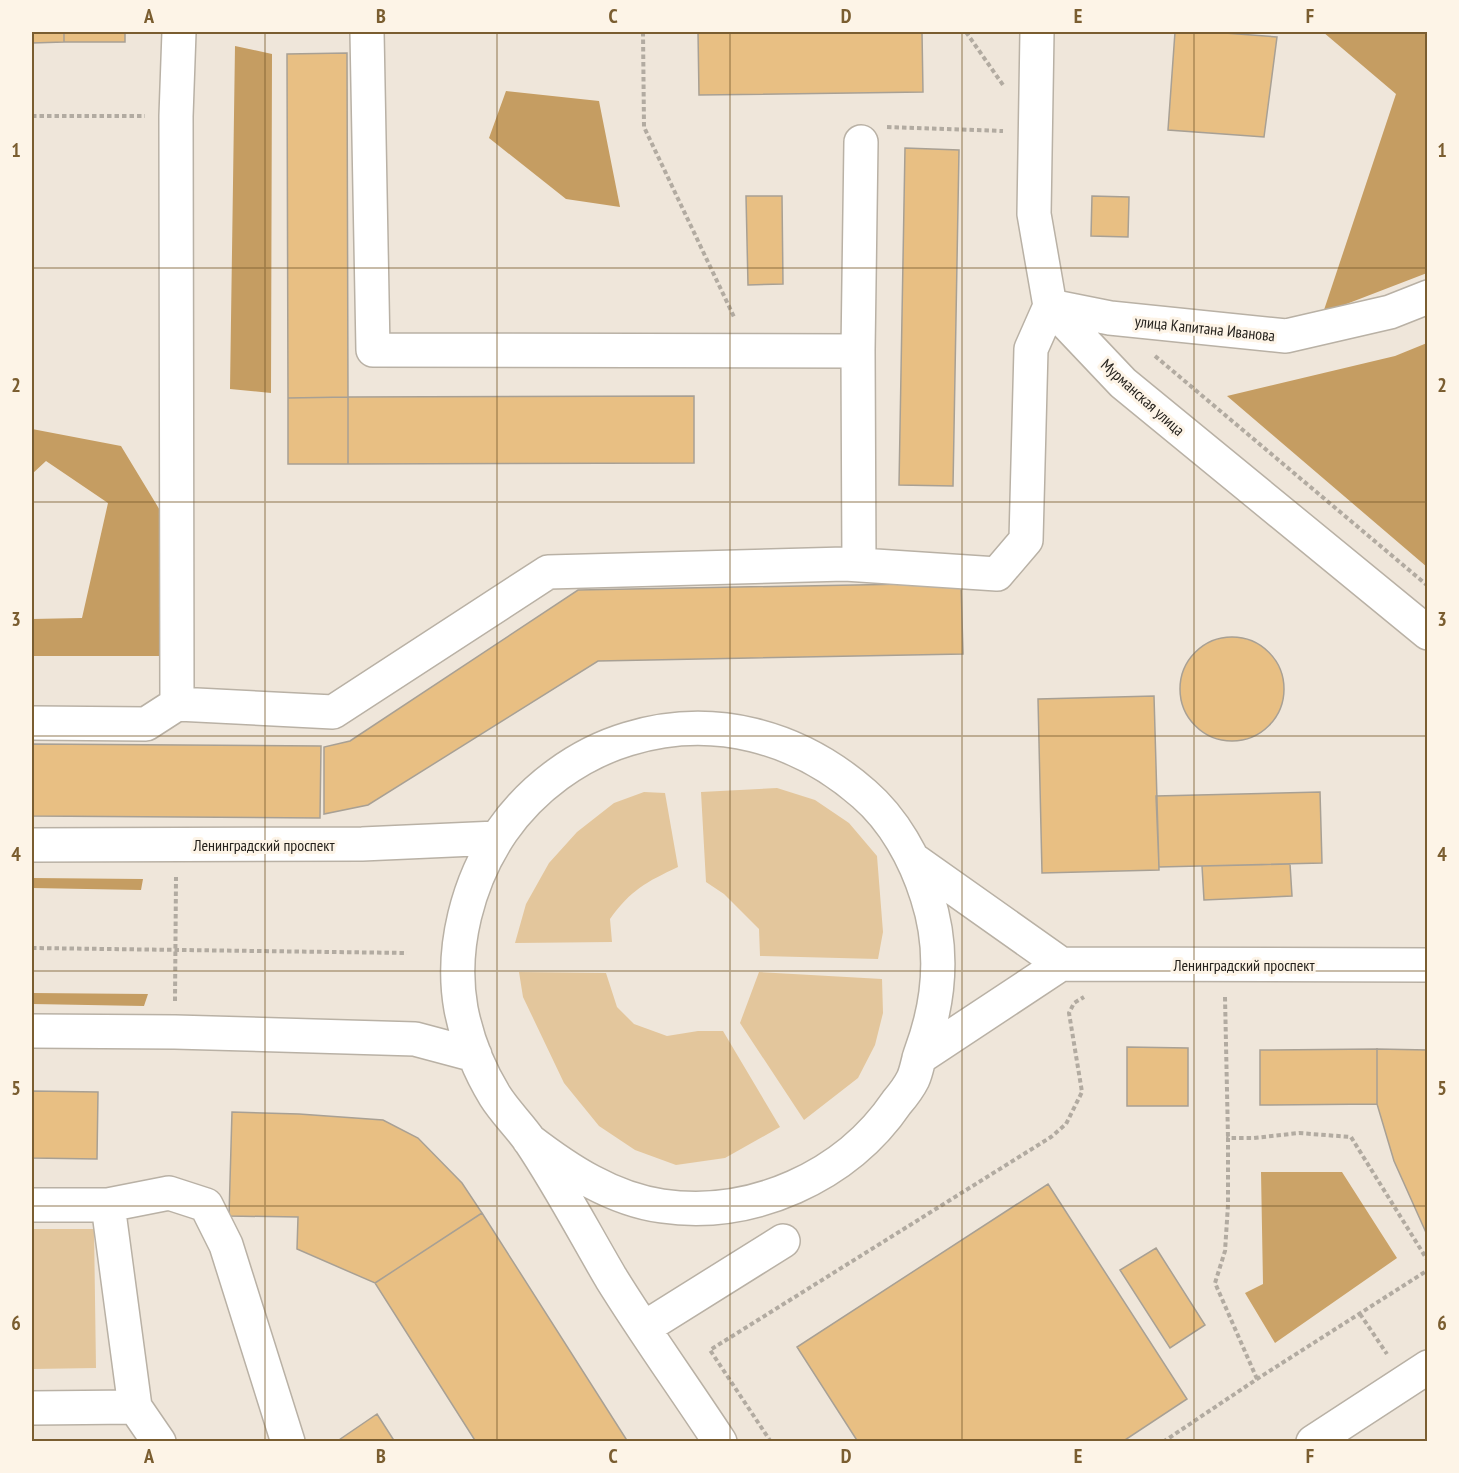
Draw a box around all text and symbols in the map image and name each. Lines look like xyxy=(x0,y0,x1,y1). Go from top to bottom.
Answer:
text: A xyxy=(143,3,155,29)
text: B xyxy=(376,3,386,29)
text: C xyxy=(608,3,618,29)
text: D xyxy=(841,3,852,29)
text: E xyxy=(1074,3,1082,29)
text: F xyxy=(1306,3,1314,29)
text: 1 xyxy=(11,137,21,163)
text: 1 xyxy=(1437,137,1447,163)
street label: улица Капитана Иванова xyxy=(1134,311,1276,345)
street label: Мурманская улица xyxy=(1097,354,1189,440)
text: 2 xyxy=(11,372,21,398)
text: 2 xyxy=(1437,372,1447,398)
text: 3 xyxy=(11,606,21,632)
text: 3 xyxy=(1437,606,1447,632)
street label: Ленинградский проспект xyxy=(192,835,336,855)
text: 4 xyxy=(11,841,21,867)
text: 4 xyxy=(1437,841,1447,867)
street label: Ленинградский проспект xyxy=(1172,955,1316,975)
text: 5 xyxy=(11,1075,21,1101)
text: 5 xyxy=(1437,1075,1447,1101)
text: 6 xyxy=(11,1310,21,1336)
text: 6 xyxy=(1437,1310,1447,1336)
text: A xyxy=(143,1443,155,1469)
text: B xyxy=(376,1443,386,1469)
text: C xyxy=(608,1443,618,1469)
text: D xyxy=(841,1443,852,1469)
text: E xyxy=(1074,1443,1082,1469)
text: F xyxy=(1306,1443,1314,1469)

